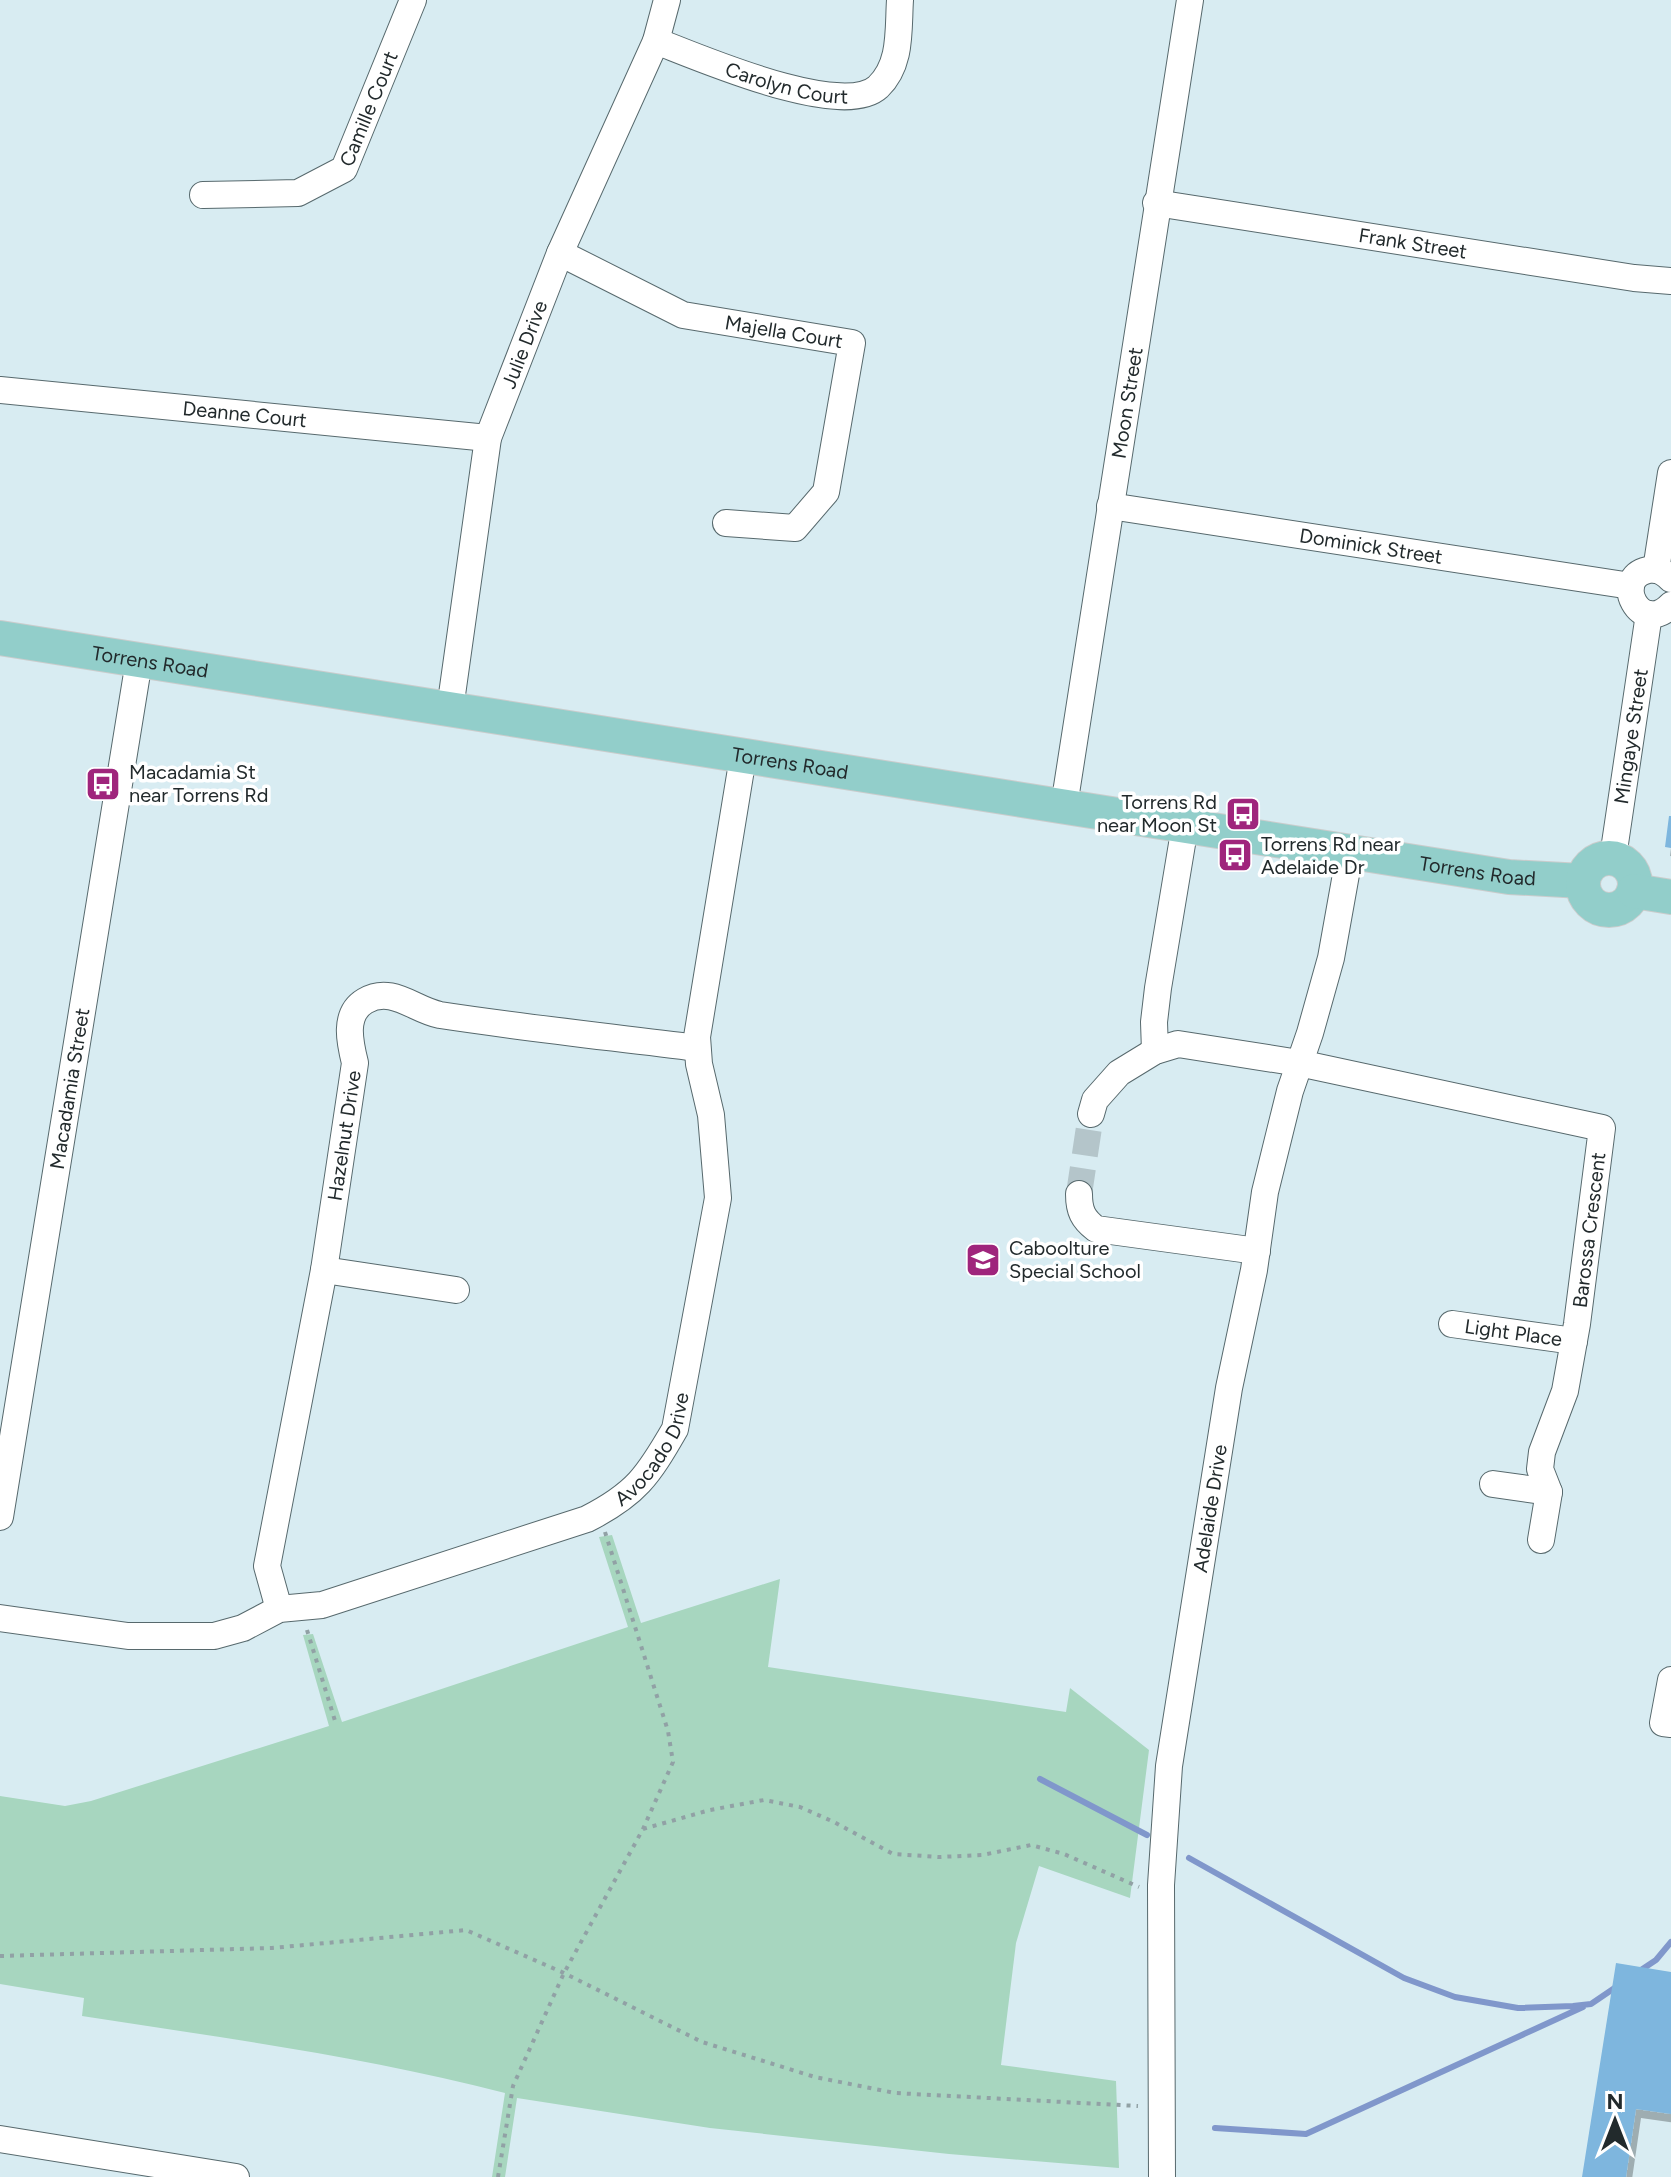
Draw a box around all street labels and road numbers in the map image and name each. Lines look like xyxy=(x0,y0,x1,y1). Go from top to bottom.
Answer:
street label: Camille Court xyxy=(334,47,403,170)
street label: Carolyn Court xyxy=(722,57,848,108)
street label: Frank Street xyxy=(1357,223,1469,264)
street label: Julie Drive xyxy=(496,297,552,392)
street label: Majella Court xyxy=(723,310,845,353)
street label: Moon Street xyxy=(1106,346,1148,460)
street label: Deanne Court xyxy=(182,396,308,432)
street label: Dominick Street xyxy=(1298,523,1444,569)
street label: Torrens Road xyxy=(90,641,210,683)
street label: Mingaye Street xyxy=(1609,667,1653,806)
street label: Torrens Road xyxy=(730,742,850,784)
street label: Torrens Road xyxy=(1418,851,1537,890)
street label: Macadamia Street xyxy=(45,1006,94,1171)
street label: Hazelnut Drive xyxy=(323,1069,366,1202)
street label: Barossa Crescent xyxy=(1568,1151,1610,1309)
street label: Light Place xyxy=(1463,1314,1564,1351)
street label: Avocado Drive xyxy=(610,1390,694,1511)
street label: Adelaide Drive xyxy=(1188,1443,1232,1574)

